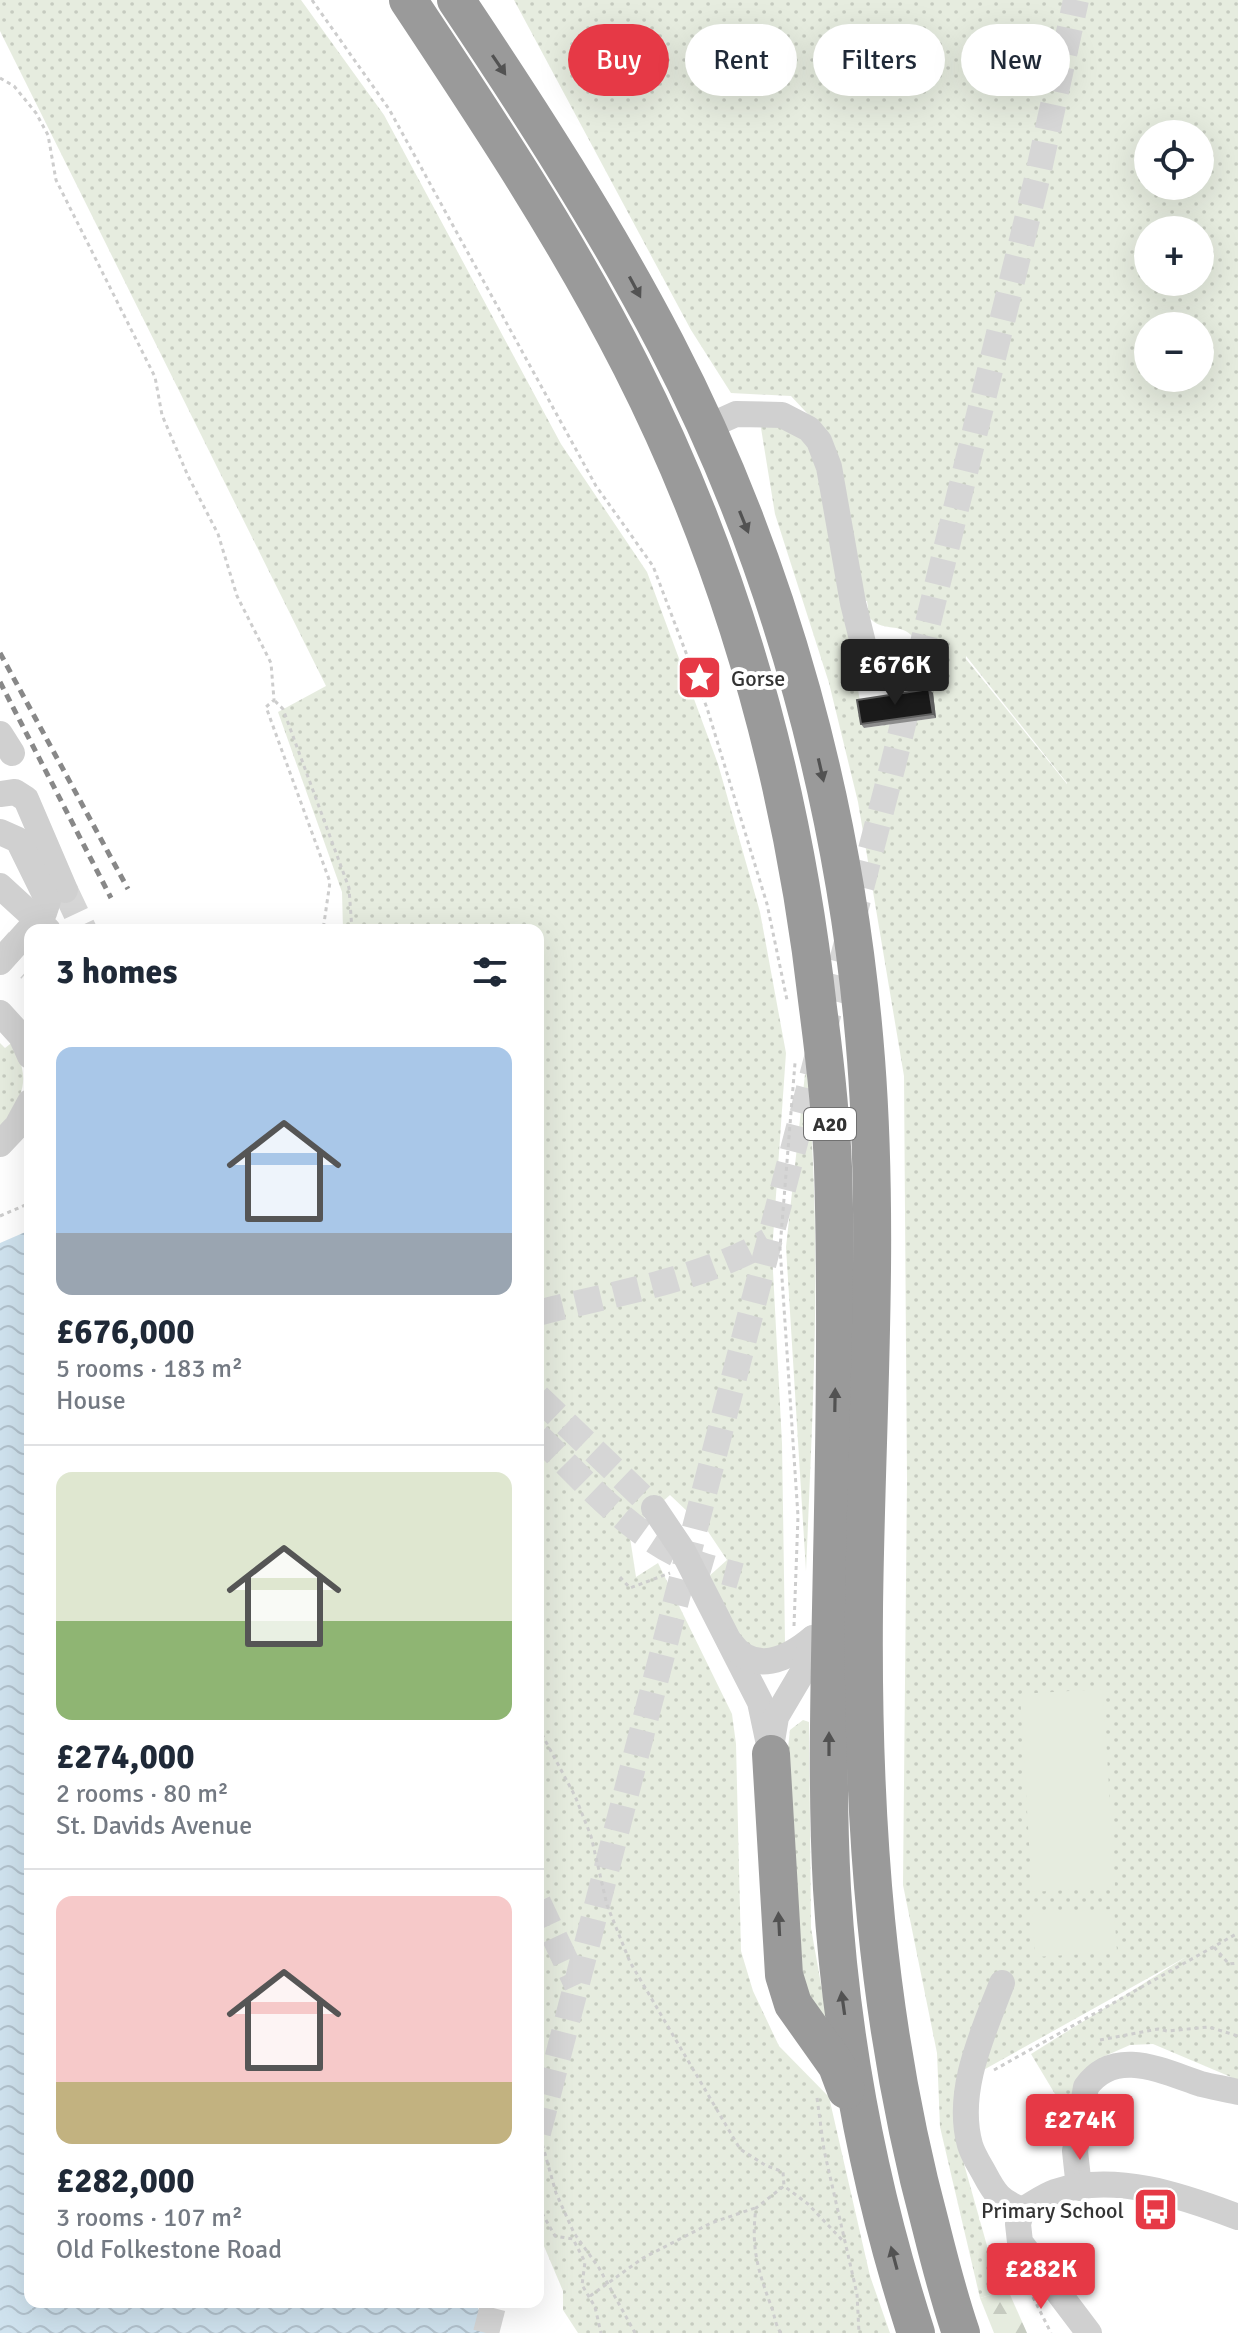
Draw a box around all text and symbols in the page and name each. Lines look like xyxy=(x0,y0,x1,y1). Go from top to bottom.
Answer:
chip: Buy xyxy=(568,24,669,96)
chip: Rent xyxy=(685,24,797,96)
chip: Filters xyxy=(813,24,945,96)
chip: New xyxy=(961,24,1070,96)
one-way arrow xyxy=(491,54,506,76)
map controls xyxy=(1134,120,1214,392)
button: locate xyxy=(1134,120,1214,200)
button: + xyxy=(1134,216,1214,296)
one-way arrow xyxy=(628,275,642,298)
button: − xyxy=(1134,312,1214,392)
one-way arrow xyxy=(738,510,751,534)
pin: £676K xyxy=(839,639,951,707)
text: £676K xyxy=(859,649,931,681)
place icon: Gorse xyxy=(676,654,724,702)
place label: Gorse xyxy=(731,665,785,692)
one-way arrow xyxy=(816,758,828,783)
icon: filters xyxy=(468,950,512,994)
text: 3 homes xyxy=(56,951,177,993)
icon: home xyxy=(212,1099,356,1243)
road number: A20 xyxy=(804,1108,856,1140)
text: £676,000 xyxy=(56,1311,195,1353)
text: 5 rooms · 183 m² xyxy=(56,1353,243,1385)
text: House xyxy=(56,1385,126,1417)
one-way arrow xyxy=(829,1387,841,1412)
icon: home xyxy=(212,1524,356,1668)
one-way arrow xyxy=(823,1731,835,1756)
text: £274,000 xyxy=(56,1736,195,1778)
text: 2 rooms · 80 m² xyxy=(56,1778,229,1810)
text: St. Davids Avenue xyxy=(56,1810,252,1842)
one-way arrow xyxy=(773,1911,786,1936)
icon: home xyxy=(212,1948,356,2092)
one-way arrow xyxy=(836,1991,849,2016)
pin: £274K xyxy=(1024,2094,1136,2162)
text: £274K xyxy=(1044,2104,1116,2136)
text: £282,000 xyxy=(56,2160,195,2202)
bus stop icon: Primary School xyxy=(1131,2186,1179,2234)
place label: Primary School xyxy=(981,2197,1124,2224)
text: 3 rooms · 107 m² xyxy=(56,2202,243,2234)
text: Old Folkestone Road xyxy=(56,2234,282,2266)
pin: £282K xyxy=(985,2243,1097,2311)
one-way arrow xyxy=(888,2246,900,2271)
text: £282K xyxy=(1005,2253,1077,2285)

